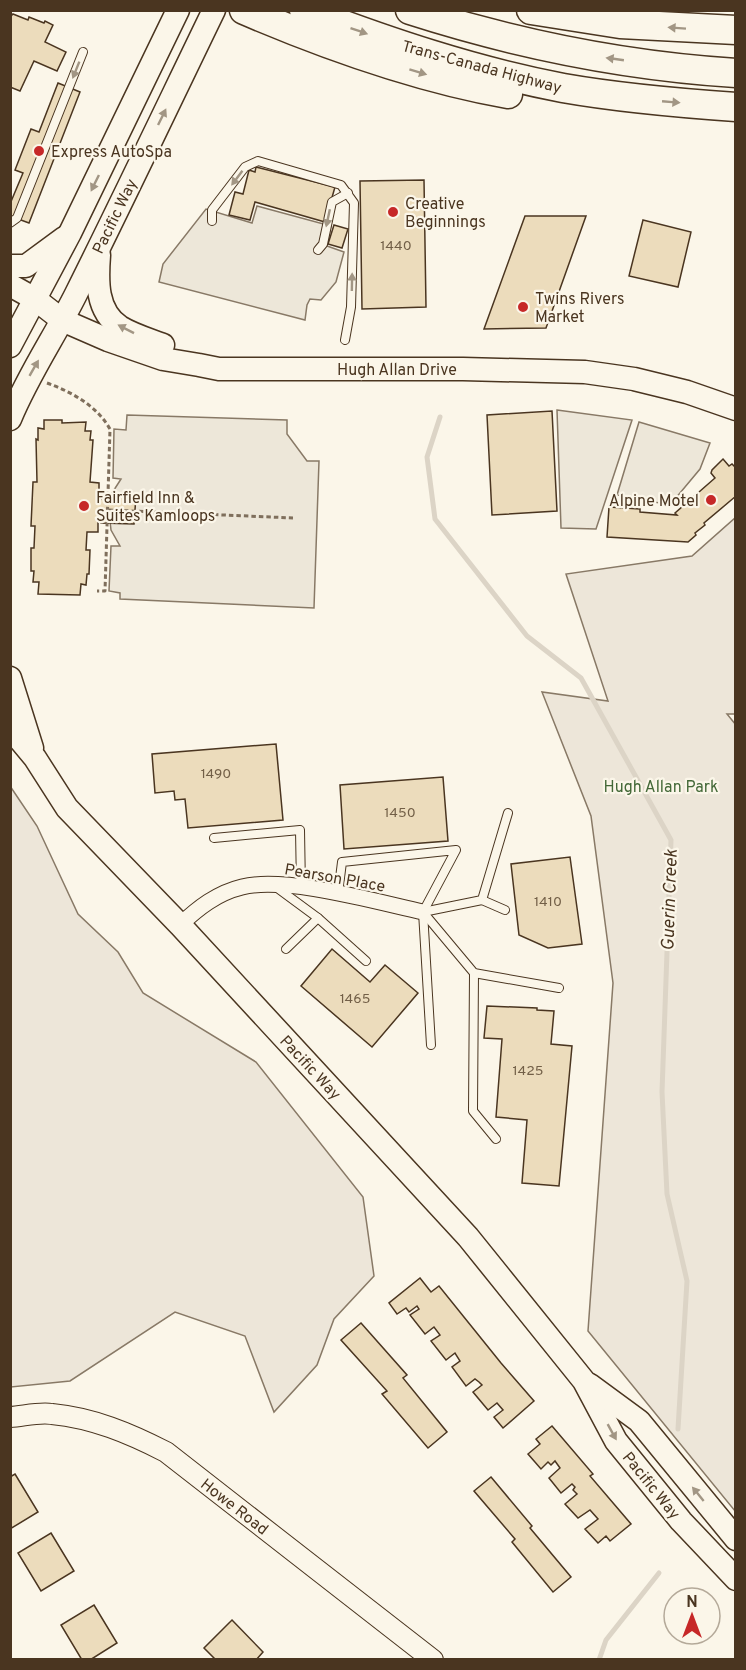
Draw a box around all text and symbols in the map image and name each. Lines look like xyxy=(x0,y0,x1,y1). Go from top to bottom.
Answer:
one-way arrow xyxy=(668,23,687,33)
one-way arrow xyxy=(350,26,368,36)
street label: Trans-Canada Highway xyxy=(399,37,564,99)
one-way arrow xyxy=(605,54,624,63)
one-way arrow xyxy=(71,61,81,79)
one-way arrow xyxy=(409,68,427,77)
one-way arrow xyxy=(662,97,681,107)
one-way arrow xyxy=(158,108,167,125)
place label: Express AutoSpa xyxy=(51,143,172,163)
marker: Express AutoSpa xyxy=(32,144,46,158)
one-way arrow xyxy=(231,169,243,185)
one-way arrow xyxy=(91,174,100,191)
street label: Pacific Way xyxy=(89,176,143,258)
place label: Creative Beginnings xyxy=(405,195,486,233)
marker: Creative Beginnings xyxy=(386,205,400,219)
one-way arrow xyxy=(323,208,333,227)
house number: 1440 xyxy=(380,238,412,255)
one-way arrow xyxy=(347,273,356,292)
place label: Twins Rivers Market xyxy=(535,290,625,328)
marker: Twins Rivers Market xyxy=(516,300,530,314)
one-way arrow xyxy=(118,324,135,334)
one-way arrow xyxy=(29,360,40,376)
street label: Hugh Allan Drive xyxy=(337,361,457,381)
place label: Fairfield Inn & Suites Kamloops xyxy=(96,489,215,527)
place label: Alpine Motel xyxy=(609,492,699,512)
marker: Alpine Motel xyxy=(704,493,718,507)
marker: Fairfield Inn & Suites Kamloops xyxy=(77,499,91,513)
house number: 1490 xyxy=(201,766,231,783)
park label: Hugh Allan Park xyxy=(604,778,718,798)
house number: 1450 xyxy=(384,805,416,822)
water label: Guerin Creek xyxy=(657,848,684,951)
street label: Pearson Place xyxy=(283,860,387,898)
house number: 1410 xyxy=(534,894,562,911)
house number: 1465 xyxy=(340,991,370,1008)
street label: Pacific Way xyxy=(275,1032,345,1105)
house number: 1425 xyxy=(513,1063,543,1080)
one-way arrow xyxy=(607,1424,617,1441)
street label: Pacific Way xyxy=(617,1448,684,1524)
street label: Howe Road xyxy=(196,1475,272,1540)
one-way arrow xyxy=(692,1487,705,1502)
north arrow xyxy=(662,1586,722,1646)
text: N xyxy=(686,1593,698,1613)

